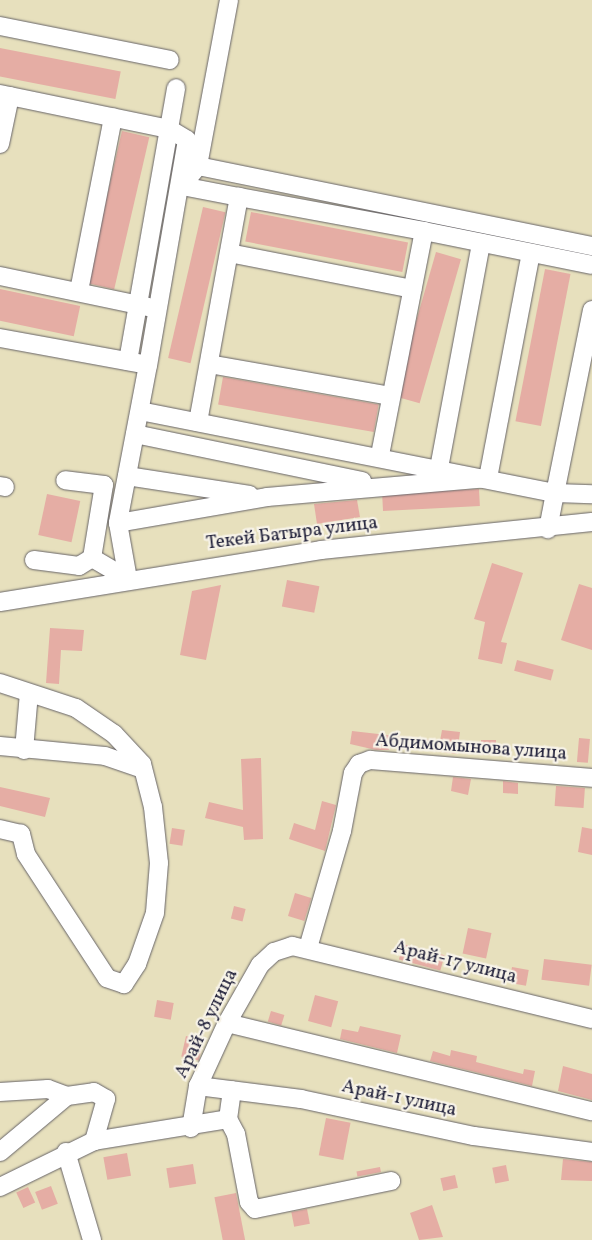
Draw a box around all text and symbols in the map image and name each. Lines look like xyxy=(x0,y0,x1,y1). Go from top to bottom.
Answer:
street label: Текей Батыра улица xyxy=(205,512,379,556)
street label: Абдимомынова улица xyxy=(374,730,568,766)
street label: Арай-17 улица xyxy=(391,937,519,989)
street label: Арай-8 улица xyxy=(171,965,243,1083)
street label: Арай-1 улица xyxy=(339,1076,459,1122)

